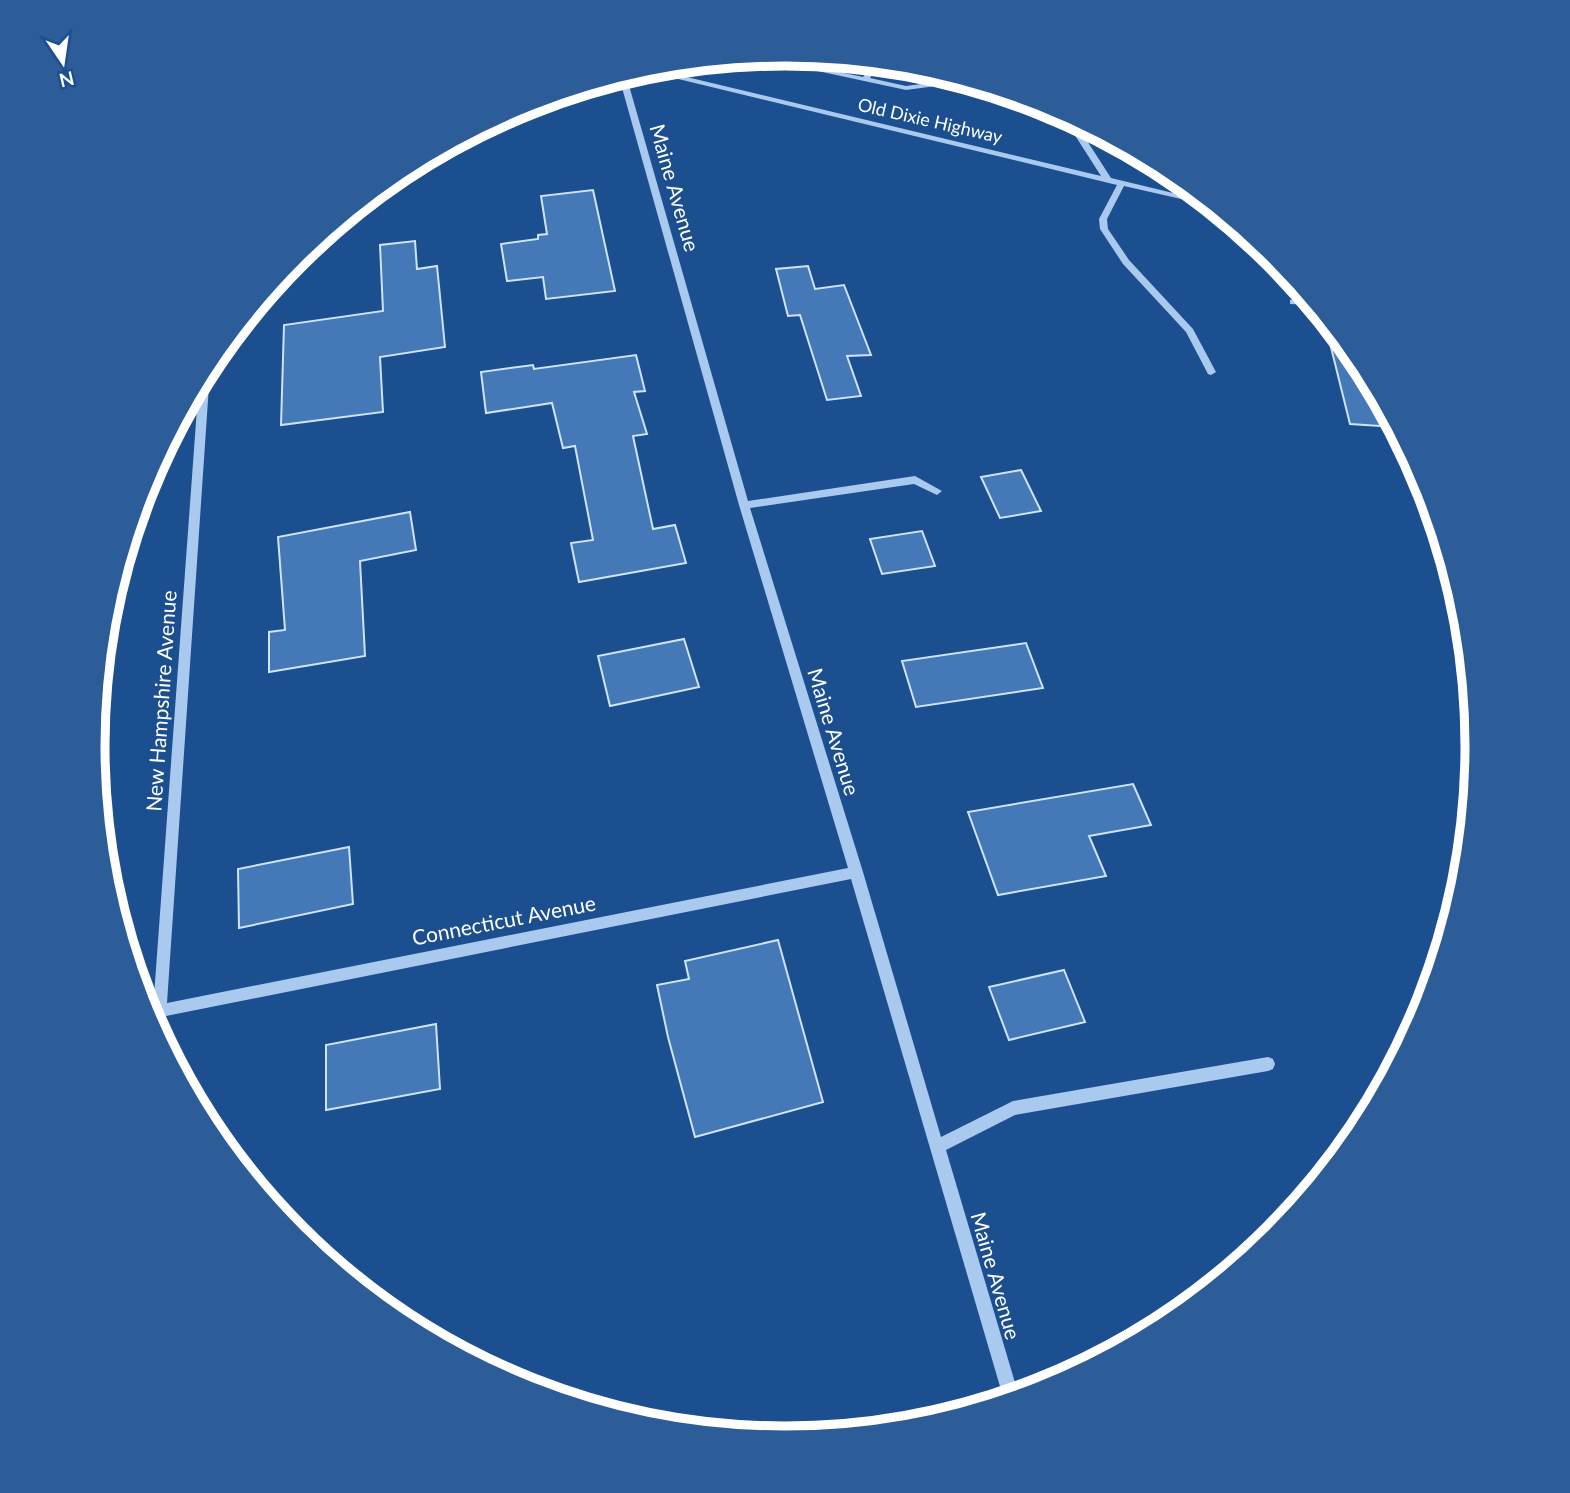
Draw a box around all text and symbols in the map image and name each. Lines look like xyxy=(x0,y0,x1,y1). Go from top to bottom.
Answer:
north arrow xyxy=(28,28,98,98)
text: N xyxy=(57,67,77,93)
street label: Old Dixie Highway xyxy=(856,93,1005,148)
street label: Maine Avenue xyxy=(645,121,706,254)
street label: New Hampshire Avenue xyxy=(140,589,181,812)
street label: Maine Avenue xyxy=(803,665,866,798)
street label: Connecticut Avenue xyxy=(410,889,598,950)
street label: Maine Avenue xyxy=(966,1209,1027,1342)

